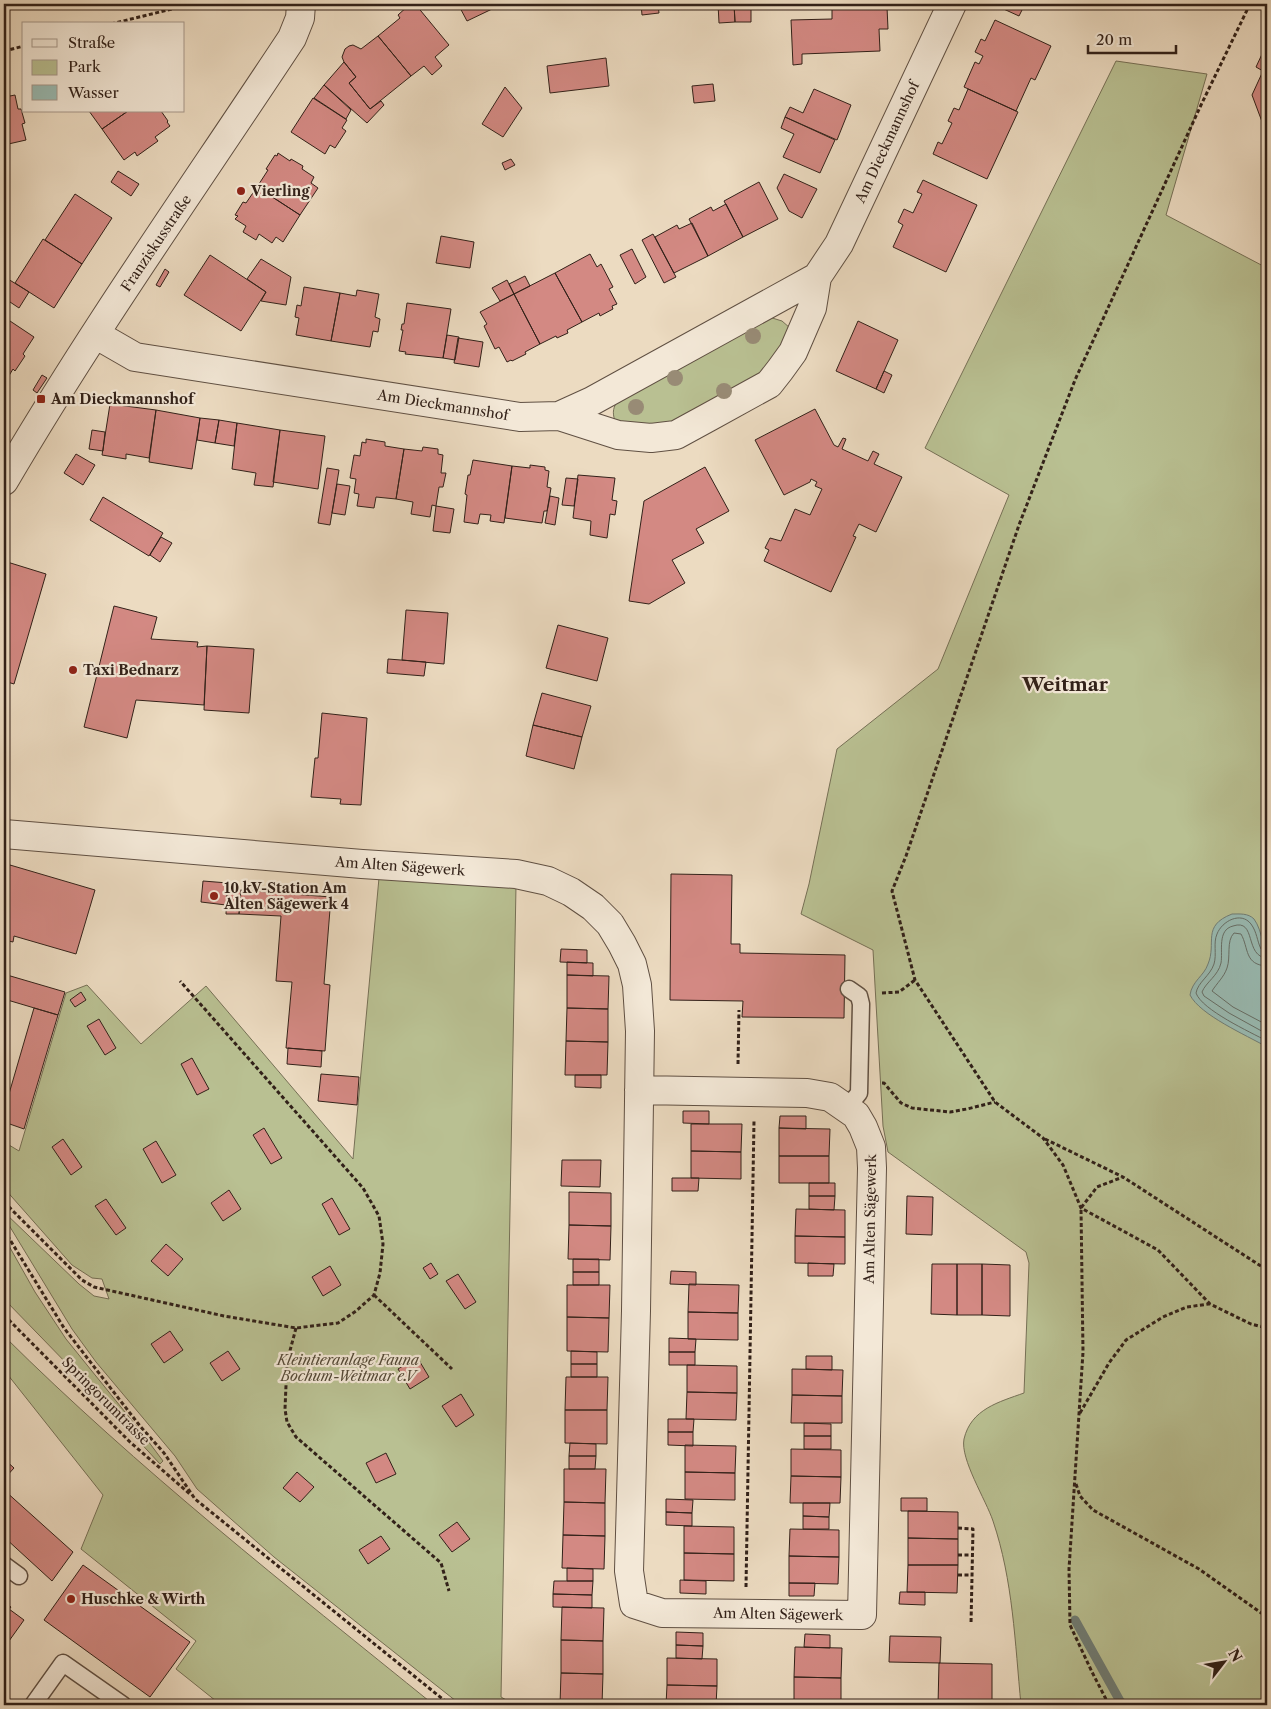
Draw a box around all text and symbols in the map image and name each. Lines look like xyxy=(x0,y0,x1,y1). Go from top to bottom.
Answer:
legend xyxy=(22,22,185,112)
scale bar xyxy=(1088,22,1176,54)
text: 20 m xyxy=(1096,30,1132,49)
text: Straße xyxy=(68,33,115,52)
text: Park xyxy=(68,57,102,76)
street label: Am Dieckmannshof xyxy=(850,76,924,207)
text: Wasser xyxy=(67,83,119,102)
place label: Vierling xyxy=(250,182,310,200)
marker: Vierling xyxy=(235,185,247,197)
street label: Franziskusstraße xyxy=(117,191,195,295)
street label: Am Dieckmannshof xyxy=(375,386,512,425)
place label: Am Dieckmannshof xyxy=(50,390,196,408)
marker: Am Dieckmannshof xyxy=(35,393,47,405)
place label: Taxi Bednarz xyxy=(83,661,179,679)
marker: Taxi Bednarz xyxy=(67,664,79,676)
district label: Weitmar xyxy=(1021,673,1109,696)
street label: Am Alten Sägewerk xyxy=(333,852,466,880)
place label: 10 kV-Station Am Alten Sägewerk 4 xyxy=(223,879,349,913)
marker: 10 kV-Station Am Alten Sägewerk 4 xyxy=(208,890,220,902)
street label: Am Alten Sägewerk xyxy=(860,1153,880,1285)
park label: Kleintieranlage Fauna Bochum-Weitmar e.V xyxy=(276,1351,420,1385)
street label: Springorumtrasse xyxy=(58,1353,154,1449)
place label: Huschke & Wirth xyxy=(81,1590,206,1608)
marker: Huschke & Wirth xyxy=(65,1593,77,1605)
street label: Am Alten Sägewerk xyxy=(712,1604,844,1624)
north arrow xyxy=(1198,1636,1248,1686)
text: N xyxy=(1224,1645,1246,1665)

